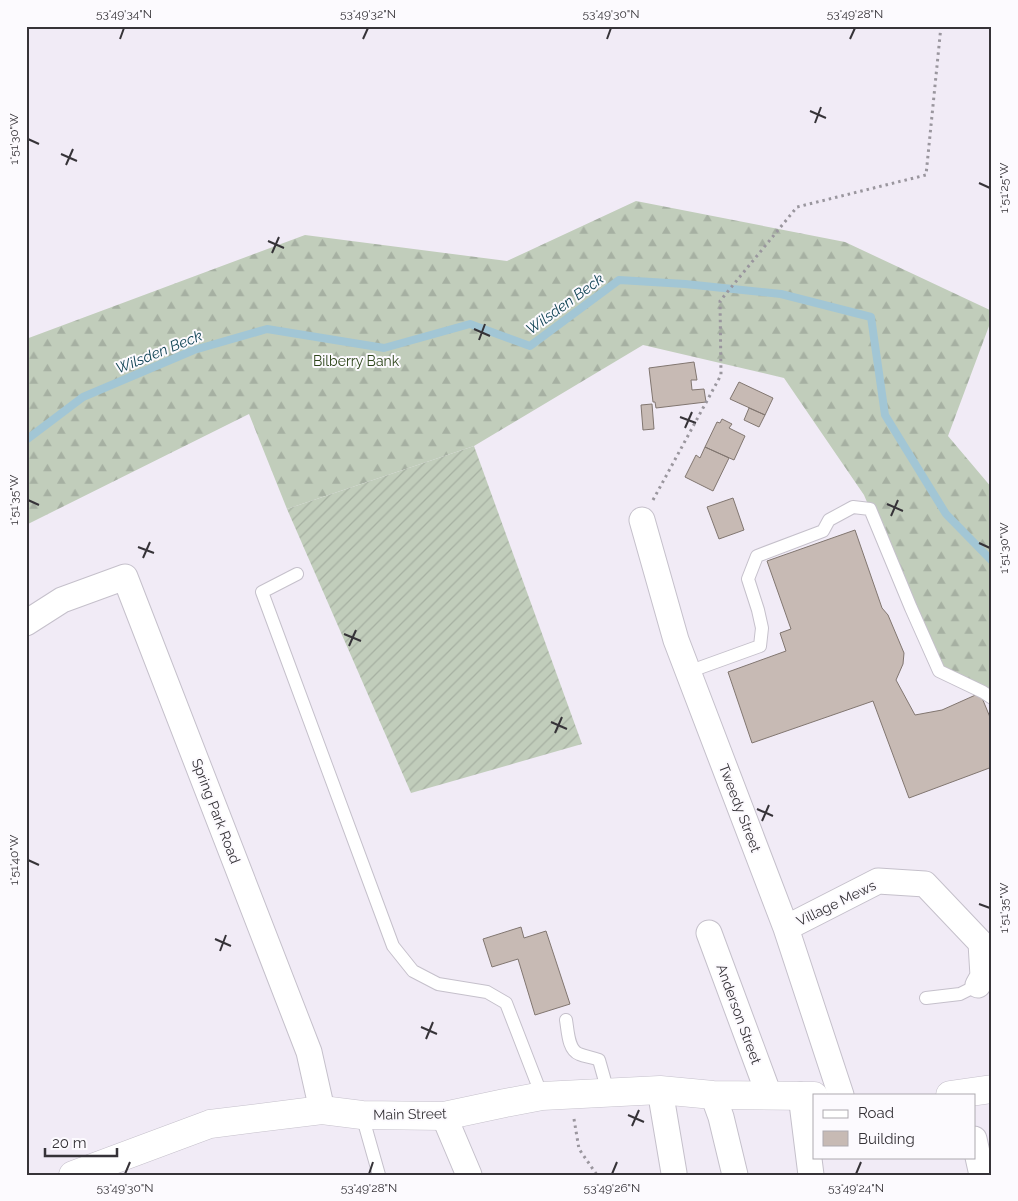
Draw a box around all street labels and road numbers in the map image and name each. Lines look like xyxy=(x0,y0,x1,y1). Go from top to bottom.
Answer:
street label: Spring Park Road xyxy=(189,756,243,866)
street label: Tweedy Street xyxy=(716,762,764,855)
street label: Village Mews xyxy=(794,877,879,929)
street label: Anderson Street xyxy=(714,962,765,1066)
street label: Main Street xyxy=(373,1105,447,1123)

